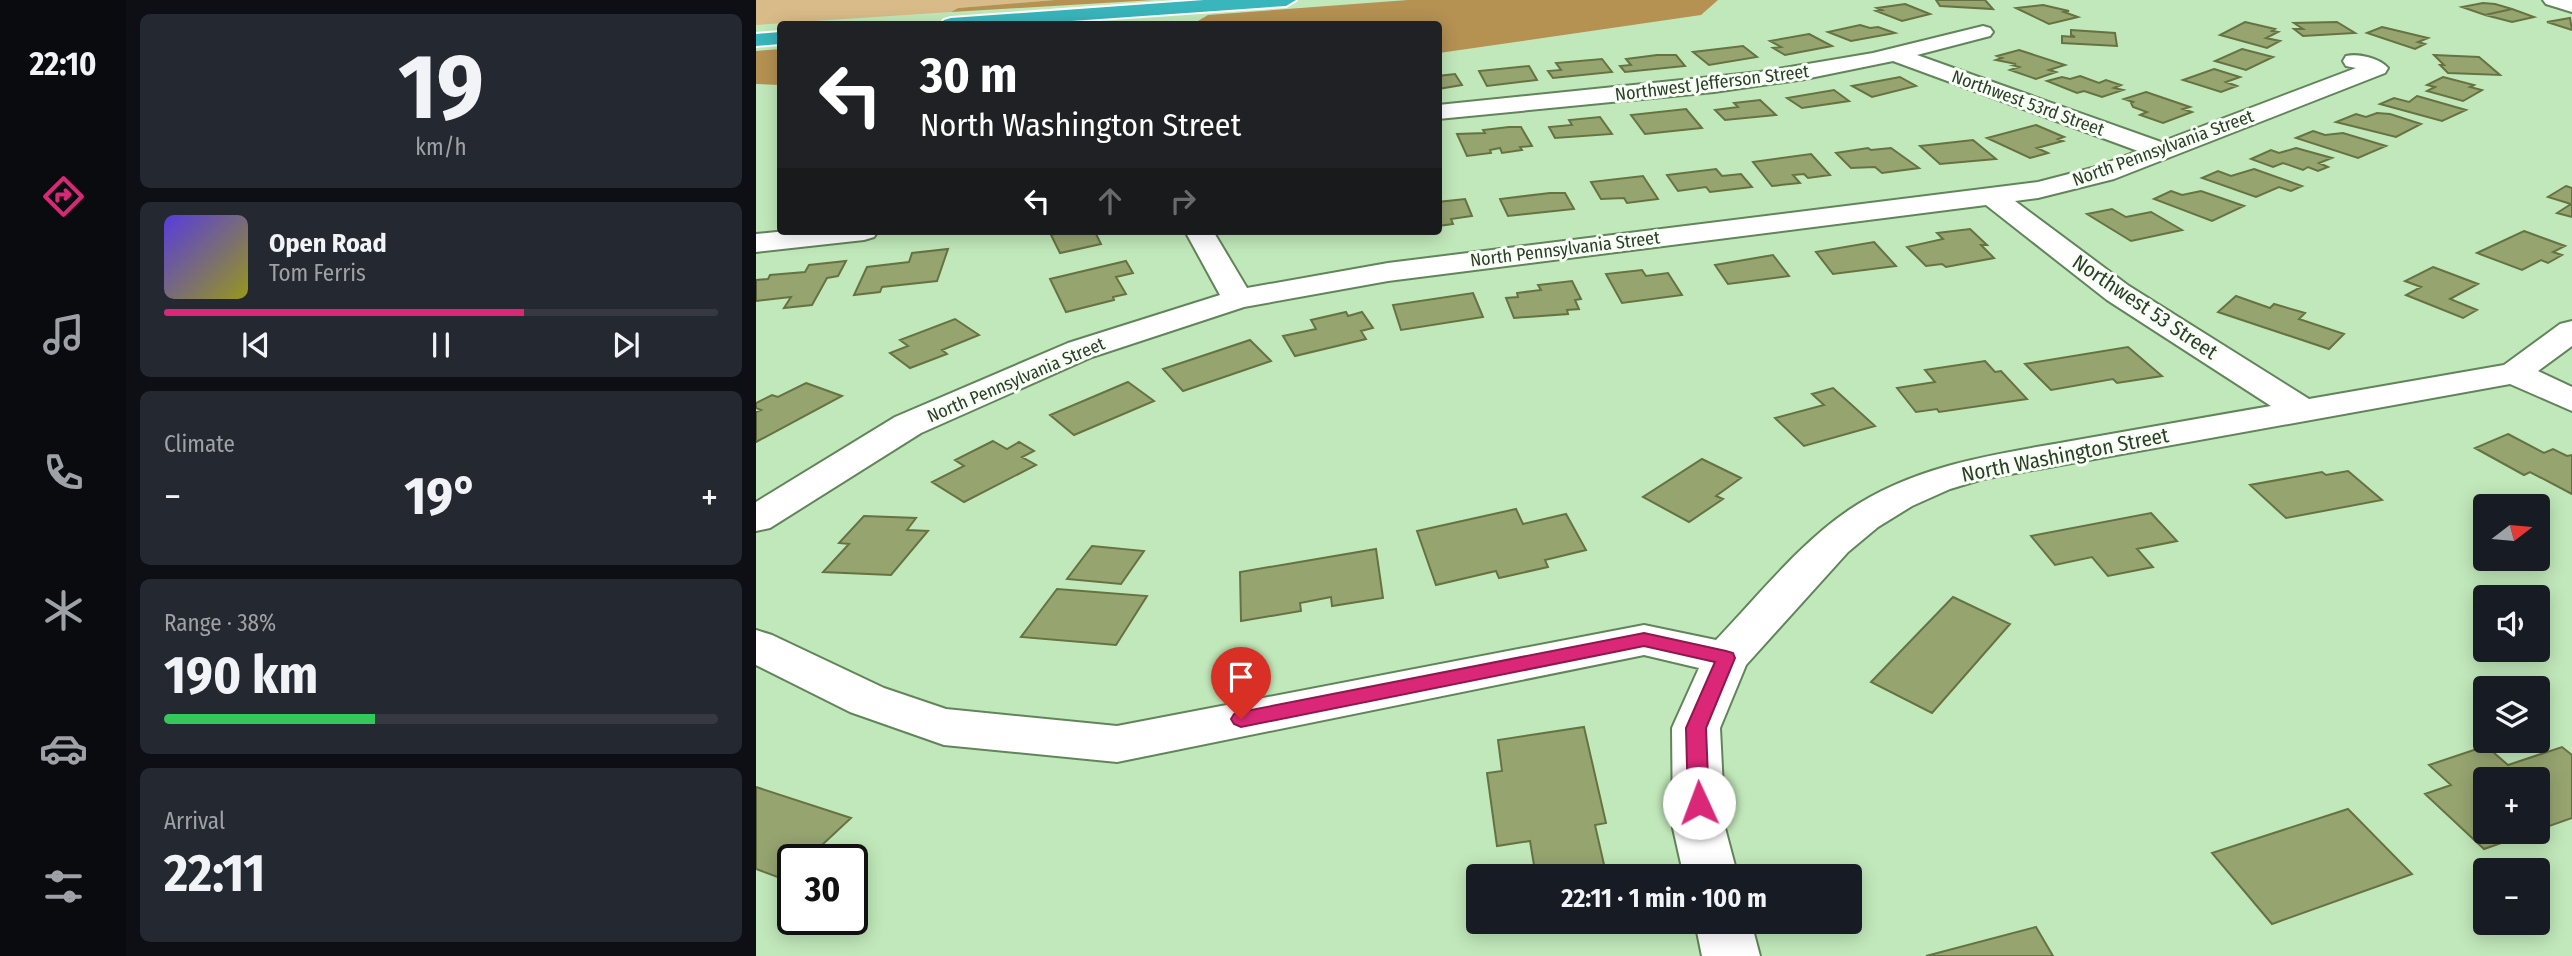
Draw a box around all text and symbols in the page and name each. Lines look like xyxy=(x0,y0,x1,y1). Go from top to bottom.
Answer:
text: 19 xyxy=(398,33,484,142)
text: 22:10 xyxy=(30,45,96,83)
text: 30 m xyxy=(920,46,1018,105)
icon: left xyxy=(805,49,896,140)
street label: Northwest Jefferson Street xyxy=(1614,60,1810,106)
street label: Northwest 53rd Street xyxy=(1949,65,2107,141)
street label: North Pennsylvania Street xyxy=(2070,105,2257,191)
text: North Washington Street xyxy=(920,106,1241,144)
text: km/h xyxy=(415,133,467,161)
icon: directions xyxy=(39,172,88,221)
icon: left xyxy=(1018,182,1056,220)
icon: ahead xyxy=(1091,182,1129,220)
icon: right xyxy=(1164,182,1202,220)
street label: North Pennsylvania Street xyxy=(1469,226,1661,272)
text: Open Road xyxy=(269,228,387,259)
street label: Northwest 53 Street xyxy=(2067,249,2223,365)
text: Tom Ferris xyxy=(269,259,366,287)
icon: music xyxy=(39,310,88,359)
icon: previous xyxy=(237,326,275,364)
icon: pause xyxy=(422,326,460,364)
icon: next xyxy=(607,326,645,364)
street label: North Pennsylvania Street xyxy=(924,333,1108,427)
street label: North Washington Street xyxy=(1959,422,2171,488)
text: Climate xyxy=(164,430,235,458)
icon: phone xyxy=(39,448,88,497)
text: 19° xyxy=(404,465,478,528)
text: − xyxy=(164,474,181,520)
text: + xyxy=(701,474,718,520)
north arrow xyxy=(2473,494,2550,570)
map controls xyxy=(2473,494,2550,935)
button: sound xyxy=(2473,585,2550,662)
icon: climate xyxy=(39,586,88,635)
text: Range · 38% xyxy=(164,609,276,637)
text: 190 km xyxy=(164,644,318,707)
pin xyxy=(1211,647,1271,719)
icon: arrive xyxy=(1222,658,1260,696)
button: layers xyxy=(2473,676,2550,753)
icon: car xyxy=(39,724,88,773)
position arrow xyxy=(1662,766,1736,840)
button: + xyxy=(2473,767,2550,844)
text: Arrival xyxy=(164,807,225,835)
text: 22:11 xyxy=(164,842,265,905)
speed limit sign: 30 xyxy=(777,844,868,935)
button: − xyxy=(2473,858,2550,935)
icon: filters xyxy=(39,862,88,911)
text: 22:11 · 1 min · 100 m xyxy=(1561,883,1767,914)

